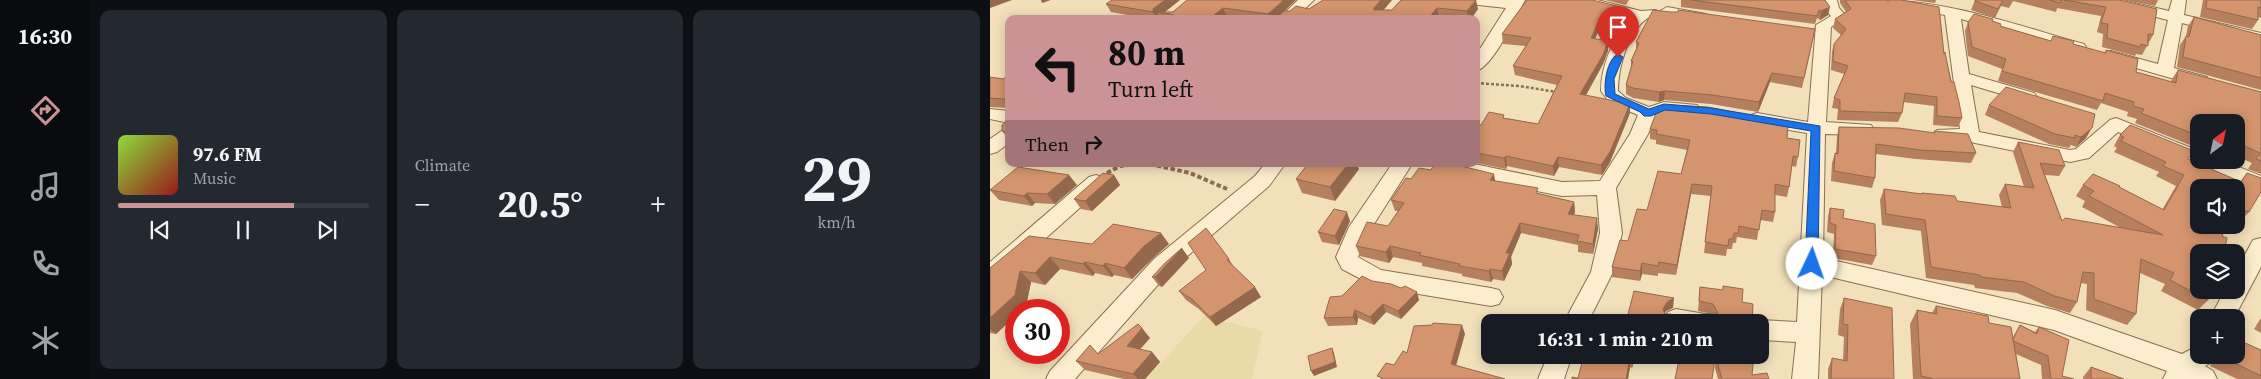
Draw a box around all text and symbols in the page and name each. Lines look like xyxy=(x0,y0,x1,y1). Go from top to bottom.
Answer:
pin xyxy=(1597,6,1639,57)
icon: arrive xyxy=(1604,13,1632,41)
text: 16:30 xyxy=(18,21,72,51)
text: 80 m xyxy=(1108,29,1185,77)
icon: left xyxy=(1025,35,1090,100)
text: Turn left xyxy=(1108,74,1193,104)
icon: directions xyxy=(28,93,63,128)
north arrow xyxy=(2190,114,2245,169)
map controls xyxy=(2190,114,2245,364)
icon: right xyxy=(1079,130,1107,158)
text: Then xyxy=(1025,131,1069,157)
text: 29 xyxy=(801,134,872,223)
text: 97.6 FM xyxy=(193,141,262,167)
text: Climate xyxy=(415,154,470,176)
text: Music xyxy=(193,167,236,189)
icon: music xyxy=(28,169,63,204)
text: 20.5° xyxy=(497,178,583,230)
button: sound xyxy=(2190,179,2245,234)
text: − xyxy=(415,185,430,223)
text: + xyxy=(650,185,665,223)
text: km/h xyxy=(818,211,856,233)
icon: previous xyxy=(146,216,174,244)
icon: pause xyxy=(229,216,257,244)
icon: next xyxy=(313,216,341,244)
position arrow xyxy=(1785,237,1837,289)
button: layers xyxy=(2190,244,2245,299)
icon: phone xyxy=(28,246,63,281)
speed limit sign: 30 xyxy=(1005,299,1070,364)
button: + xyxy=(2190,309,2245,364)
icon: climate xyxy=(28,323,63,358)
text: 16:31 · 1 min · 210 m xyxy=(1537,326,1713,352)

